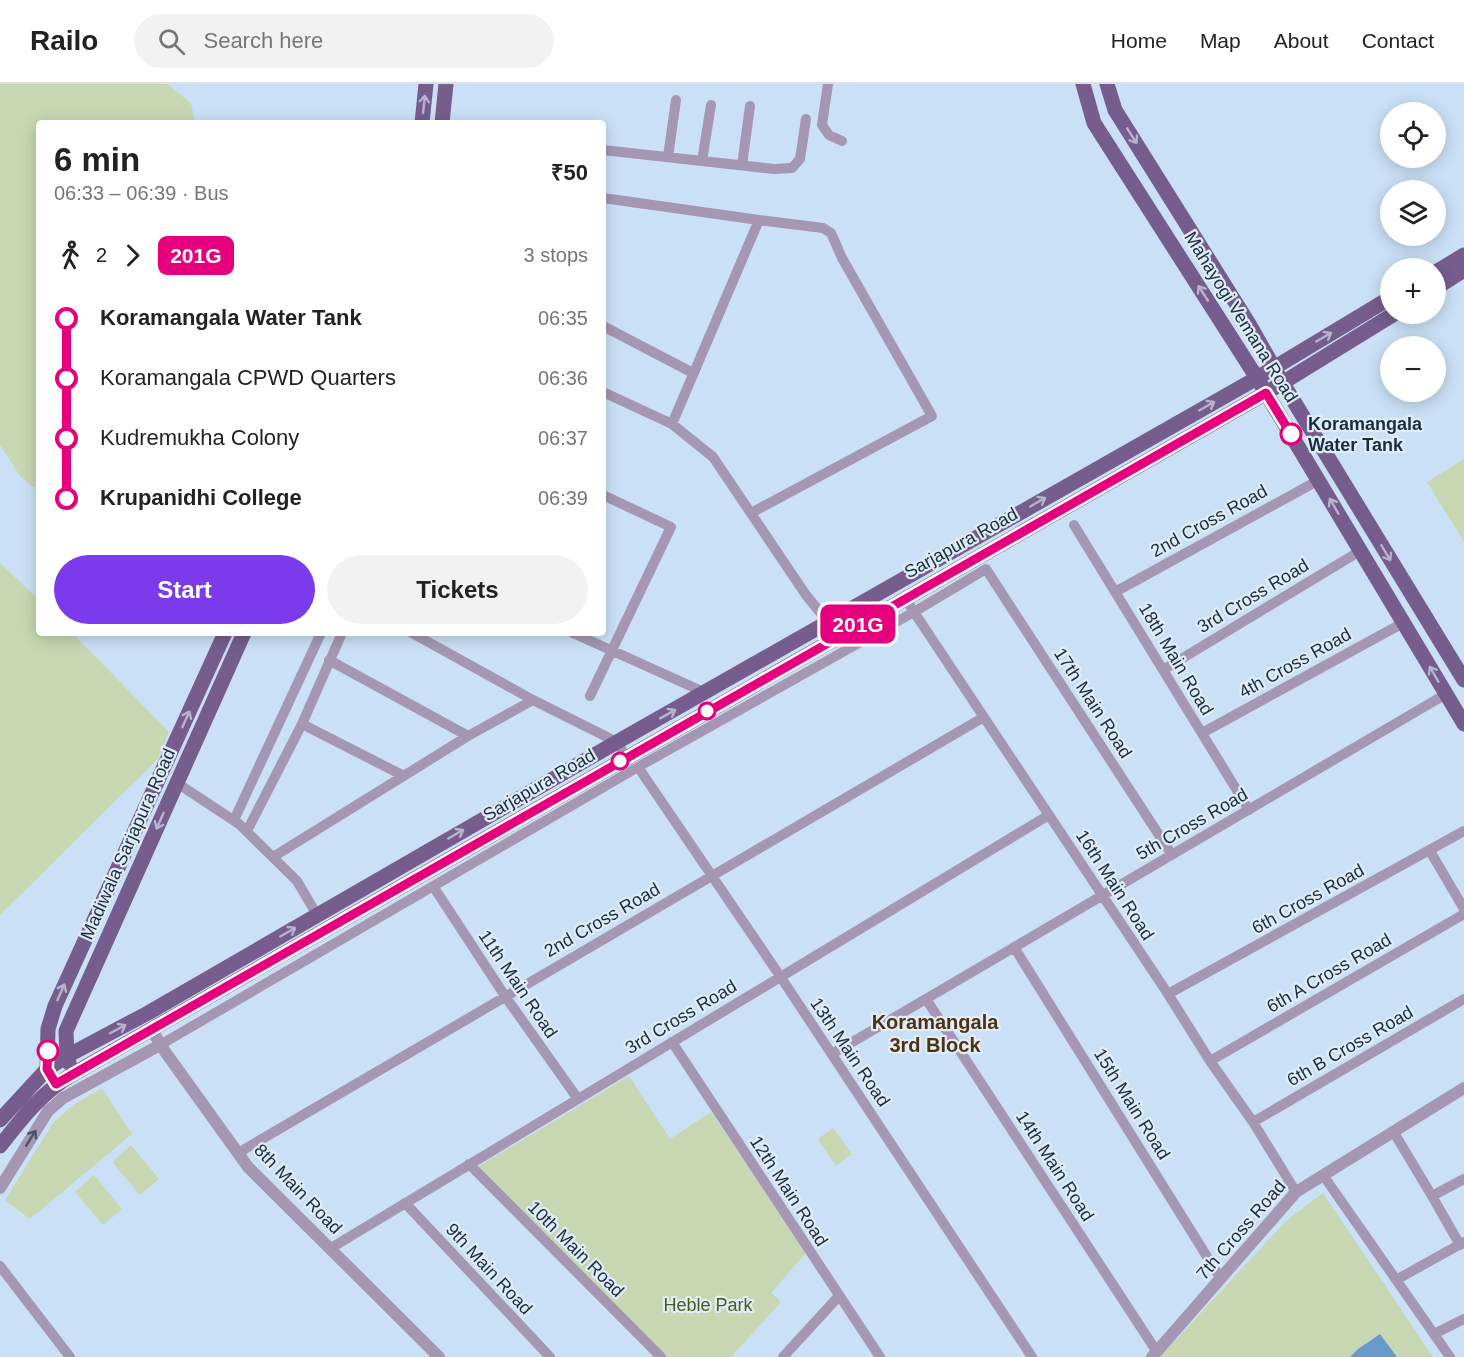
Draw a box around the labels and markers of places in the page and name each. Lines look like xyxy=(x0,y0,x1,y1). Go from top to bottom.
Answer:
place label: Koramangala Water Tank xyxy=(1308,414,1423,455)
marker: Koramangala Water Tank xyxy=(1280,423,1302,445)
unlabelled marker xyxy=(698,702,716,720)
unlabelled marker xyxy=(611,752,629,770)
unlabelled marker xyxy=(37,1040,59,1062)

